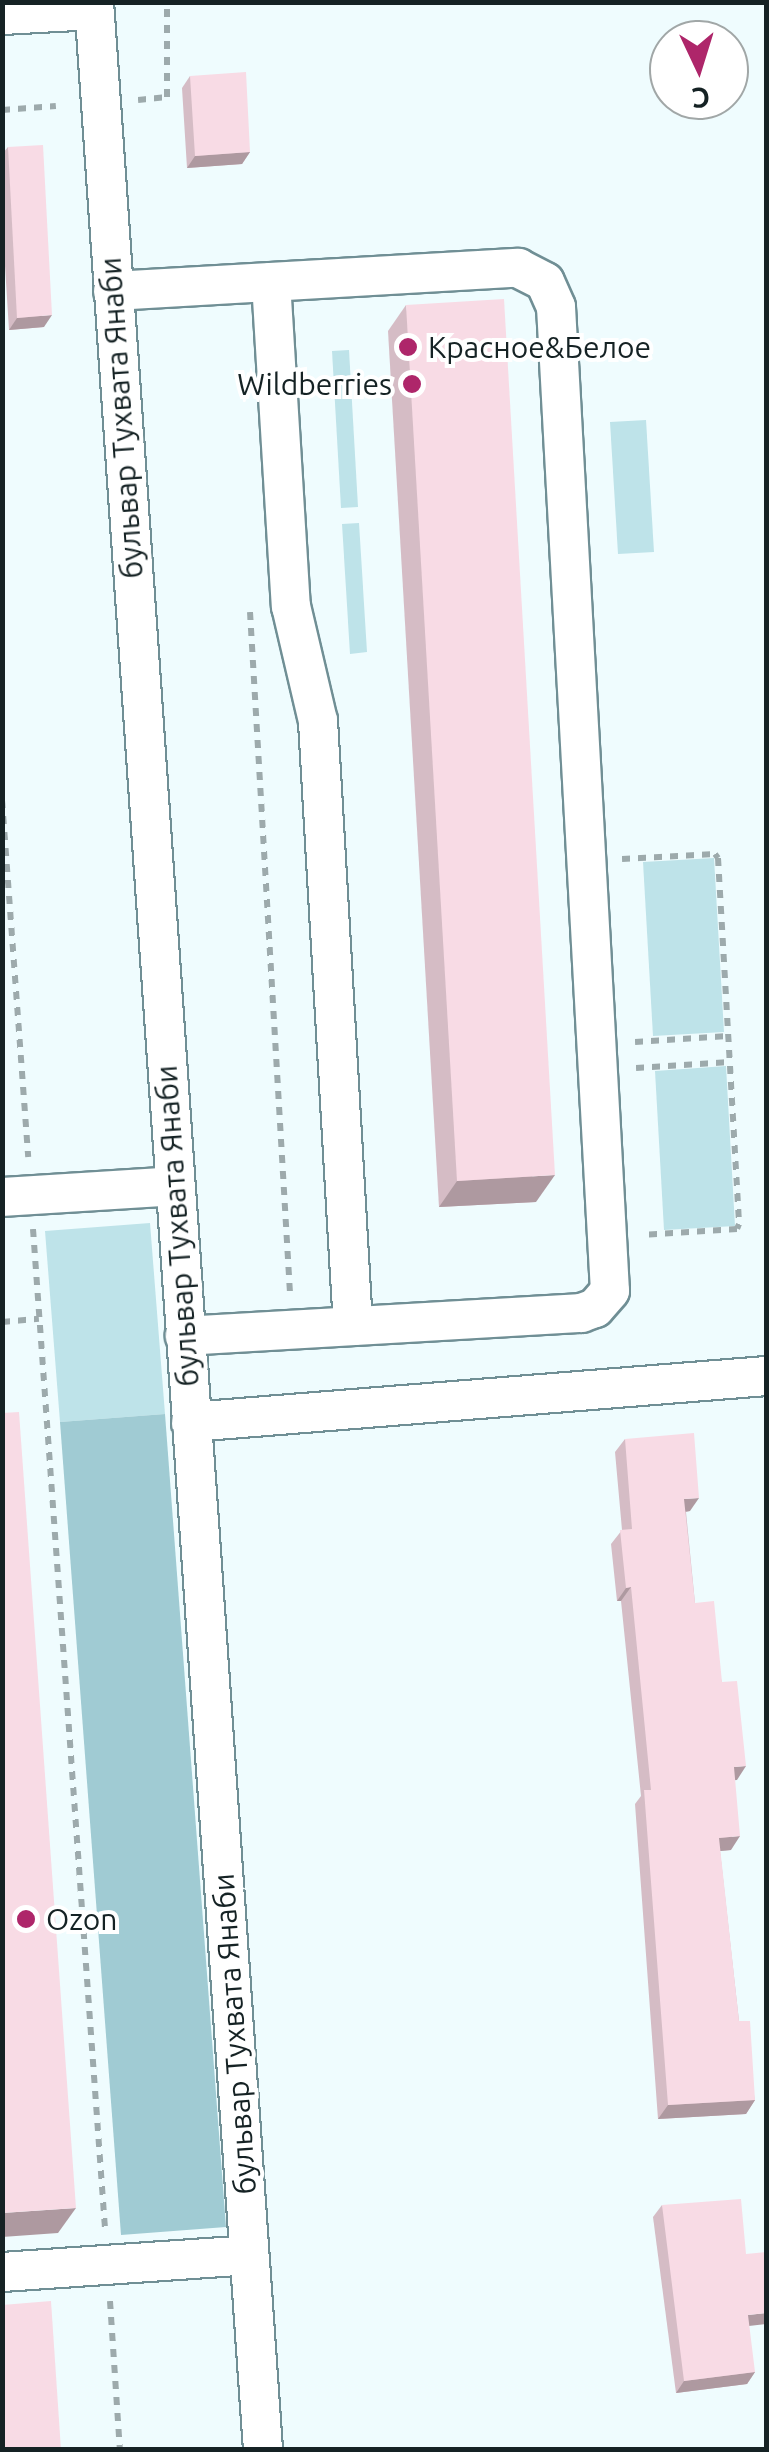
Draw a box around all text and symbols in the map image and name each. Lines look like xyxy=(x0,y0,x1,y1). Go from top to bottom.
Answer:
north arrow xyxy=(649,20,749,120)
text: С xyxy=(691,82,711,115)
street label: бульвар Тухвата Янаби xyxy=(92,256,150,580)
place label: Красное&Белое xyxy=(428,329,651,365)
marker: Красное&Белое xyxy=(397,336,419,358)
place label: Wildberries xyxy=(237,366,392,402)
marker: Wildberries xyxy=(401,373,423,395)
street label: бульвар Тухвата Янаби xyxy=(148,1064,206,1388)
street label: бульвар Тухвата Янаби xyxy=(205,1872,263,2196)
place label: Ozon xyxy=(46,1901,117,1937)
marker: Ozon xyxy=(15,1908,37,1930)

